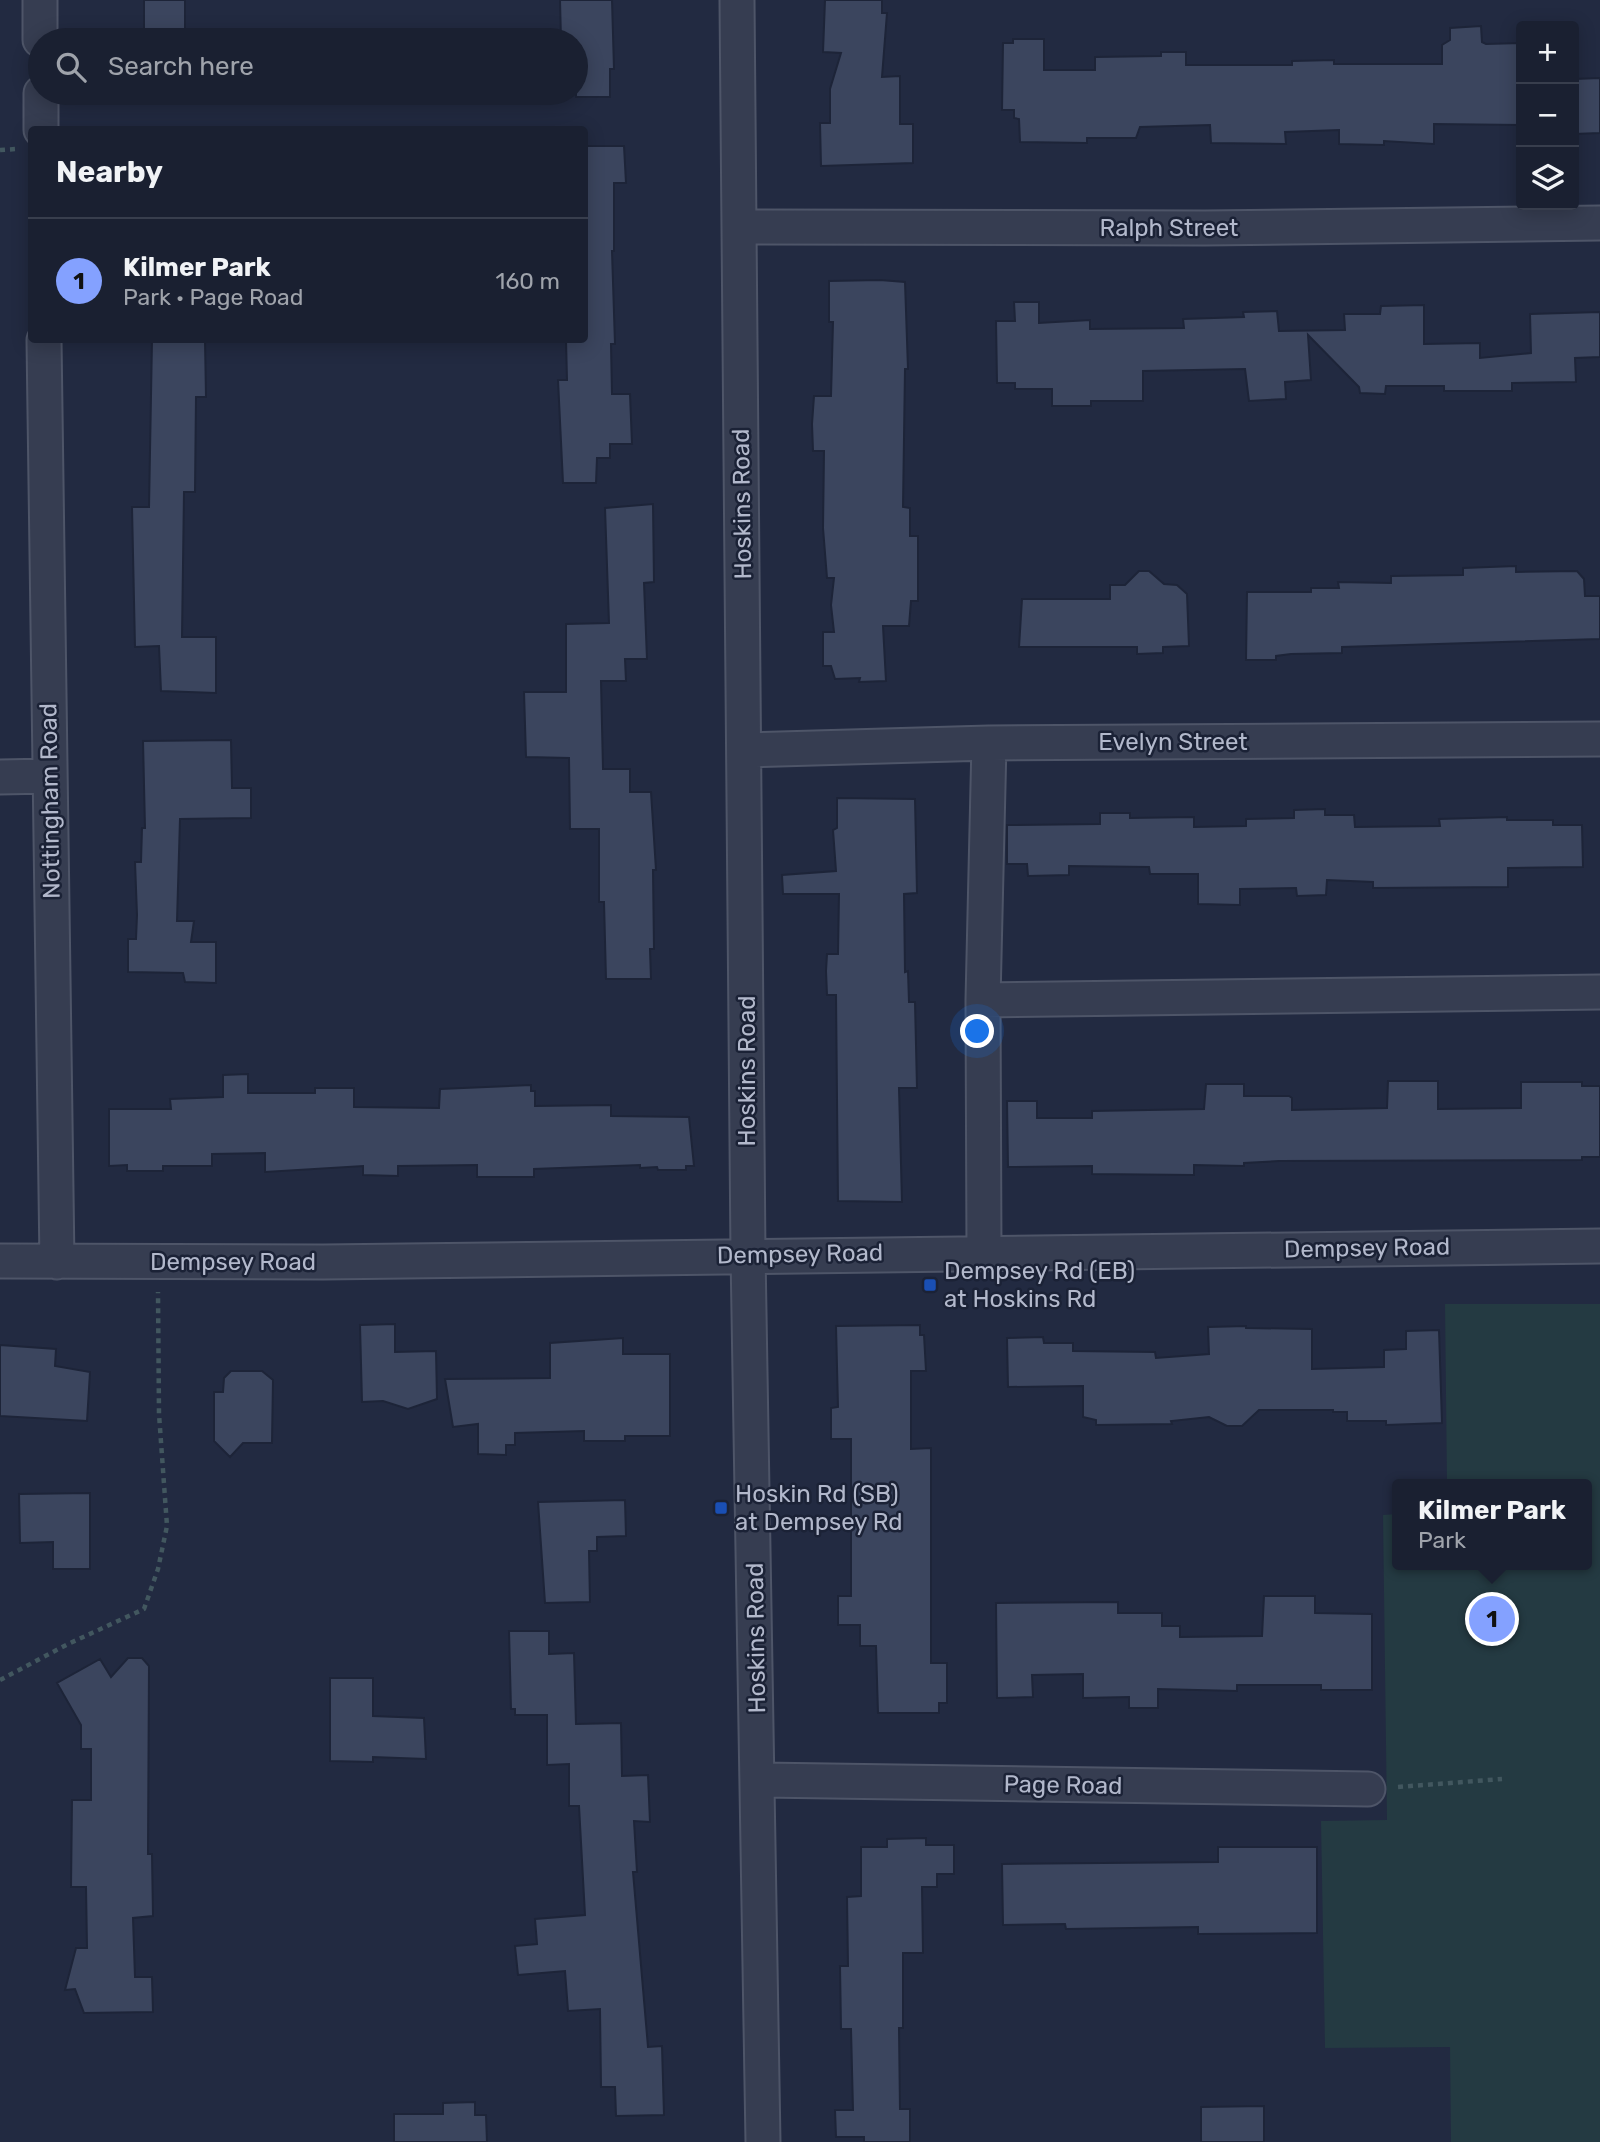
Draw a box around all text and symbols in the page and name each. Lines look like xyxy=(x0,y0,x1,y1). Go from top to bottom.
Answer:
map controls xyxy=(1516,21,1579,210)
button: + xyxy=(1516,21,1579,84)
search box xyxy=(28,28,588,105)
icon: search xyxy=(52,48,90,86)
text: Search here xyxy=(108,51,254,82)
button: − xyxy=(1516,84,1579,147)
button: layers xyxy=(1516,147,1579,210)
text: Nearby xyxy=(56,154,163,190)
street label: Ralph Street xyxy=(1100,214,1238,242)
text: Kilmer Park xyxy=(123,252,271,283)
text: 1 xyxy=(73,267,85,295)
text: 160 m xyxy=(496,267,560,295)
text: Park · Page Road xyxy=(123,283,303,311)
street label: Hoskins Road xyxy=(727,428,757,580)
street label: Nottingham Road xyxy=(34,703,66,899)
street label: Evelyn Street xyxy=(1098,728,1248,756)
street label: Hoskins Road xyxy=(733,996,761,1146)
your location xyxy=(960,1014,994,1048)
street label: Dempsey Road xyxy=(1284,1233,1450,1263)
street label: Dempsey Road xyxy=(717,1239,883,1269)
street label: Dempsey Road xyxy=(150,1248,316,1276)
place label: Dempsey Rd (EB) at Hoskins Rd xyxy=(944,1257,1135,1313)
marker: Dempsey Rd (EB) at Hoskins Rd xyxy=(922,1277,938,1293)
popup xyxy=(1392,1479,1592,1570)
place label: Hoskin Rd (SB) at Dempsey Rd xyxy=(735,1480,903,1536)
text: Kilmer Park xyxy=(1418,1495,1566,1526)
marker: Hoskin Rd (SB) at Dempsey Rd xyxy=(713,1500,729,1516)
text: Park xyxy=(1418,1526,1466,1554)
street label: Hoskins Road xyxy=(741,1562,771,1714)
pin: 1 xyxy=(1469,1593,1515,1645)
street label: Page Road xyxy=(1003,1770,1123,1800)

